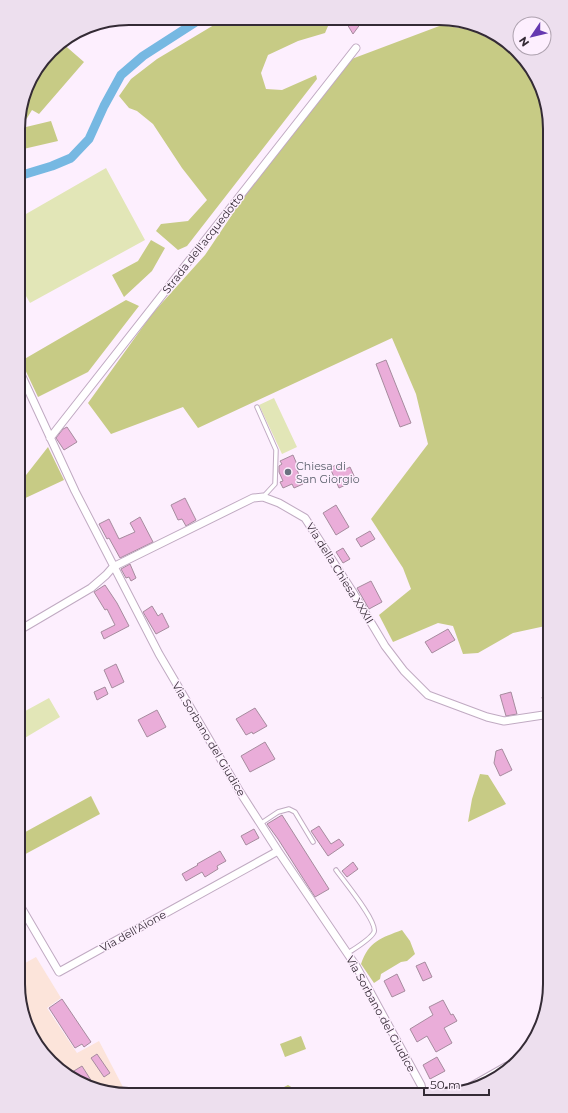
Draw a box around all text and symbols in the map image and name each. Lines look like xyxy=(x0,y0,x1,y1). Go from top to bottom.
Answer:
north arrow xyxy=(512,16,552,56)
text: N xyxy=(516,34,532,49)
street label: Strada dell'acquedotto xyxy=(159,189,247,296)
place label: Chiesa di San Giorgio xyxy=(296,459,360,486)
marker: Chiesa di San Giorgio xyxy=(283,467,293,477)
street label: Via della Chiesa XXXII xyxy=(303,520,377,626)
street label: Via Sorbano del Giudice xyxy=(169,679,249,799)
street label: Via dell'Aione xyxy=(98,907,169,955)
street label: Via Sorbano del Giudice xyxy=(343,953,419,1075)
scale bar xyxy=(424,1071,489,1097)
text: 50 m xyxy=(430,1077,461,1092)

